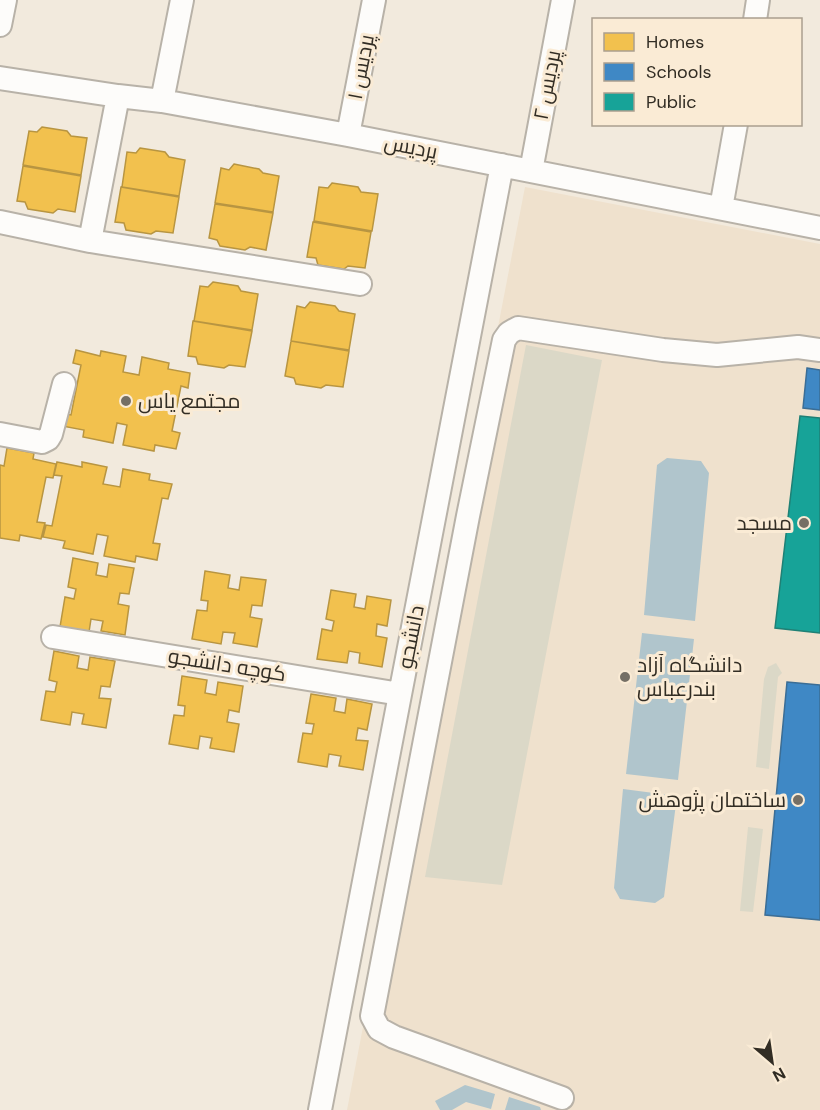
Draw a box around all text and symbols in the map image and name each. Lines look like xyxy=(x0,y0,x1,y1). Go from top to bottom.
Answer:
legend xyxy=(592,18,802,126)
text: Homes xyxy=(646,30,704,54)
street label: پردیس ۱ xyxy=(341,32,381,102)
street label: پردیس ۲ xyxy=(527,47,568,122)
text: Schools xyxy=(646,60,711,84)
text: Public xyxy=(646,90,697,114)
street label: پردیس xyxy=(382,128,440,166)
place label: مجتمع یاس xyxy=(138,387,241,415)
marker: مجتمع یاس xyxy=(119,394,133,408)
place label: مسجد xyxy=(737,509,792,537)
marker: مسجد xyxy=(797,516,811,530)
street label: دانشجو xyxy=(391,603,431,671)
street label: کوچه دانشجو xyxy=(166,642,288,688)
place label: دانشگاه آزاد بندرعباس xyxy=(637,651,742,703)
marker: دانشگاه آزاد بندرعباس xyxy=(618,670,632,684)
place label: ساختمان پژوهش xyxy=(638,786,786,814)
marker: ساختمان پژوهش xyxy=(791,793,805,807)
north arrow xyxy=(742,1032,802,1092)
text: N xyxy=(769,1063,789,1087)

